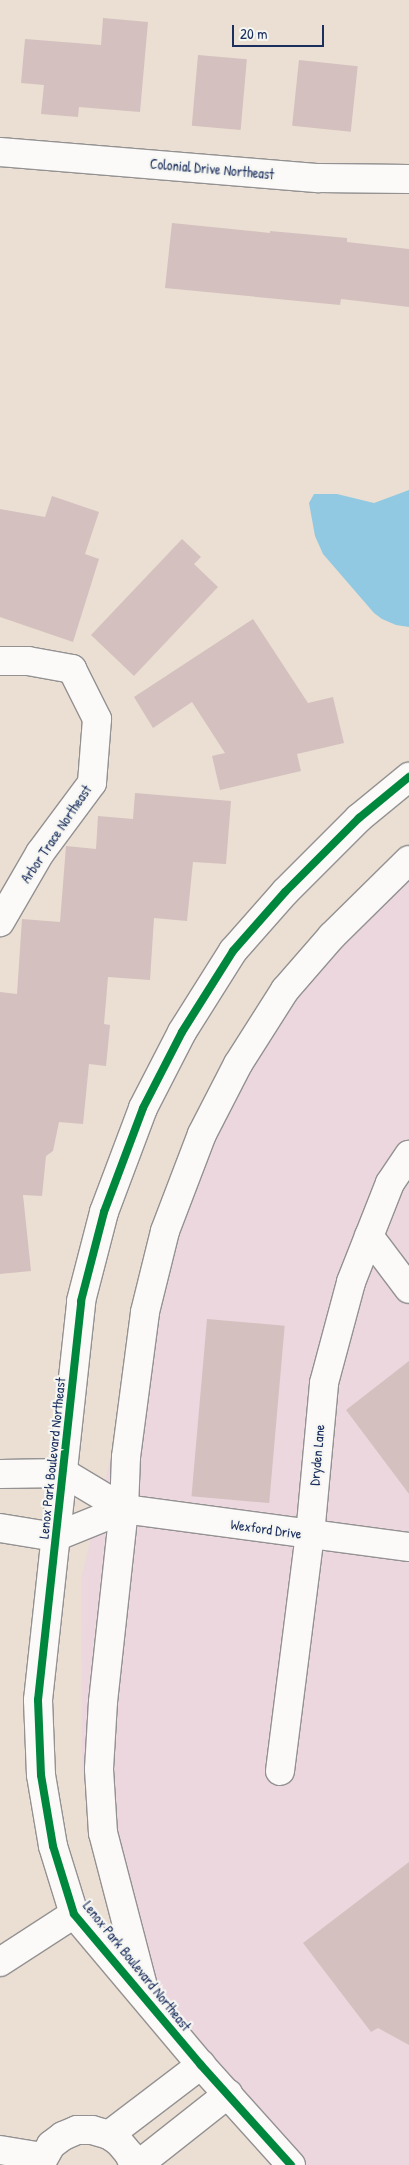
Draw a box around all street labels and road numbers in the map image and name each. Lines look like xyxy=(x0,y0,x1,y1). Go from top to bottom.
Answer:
street label: Colonial Drive Northeast xyxy=(149,155,275,183)
street label: Arbor Trace Northeast xyxy=(17,782,95,886)
street label: Lenox Park Boulevard Northeast xyxy=(35,1377,69,1539)
street label: Dryden Lane xyxy=(306,1424,328,1486)
street label: Wexford Drive xyxy=(229,1516,303,1542)
street label: Lenox Park Boulevard Northeast xyxy=(79,1898,195,2034)

